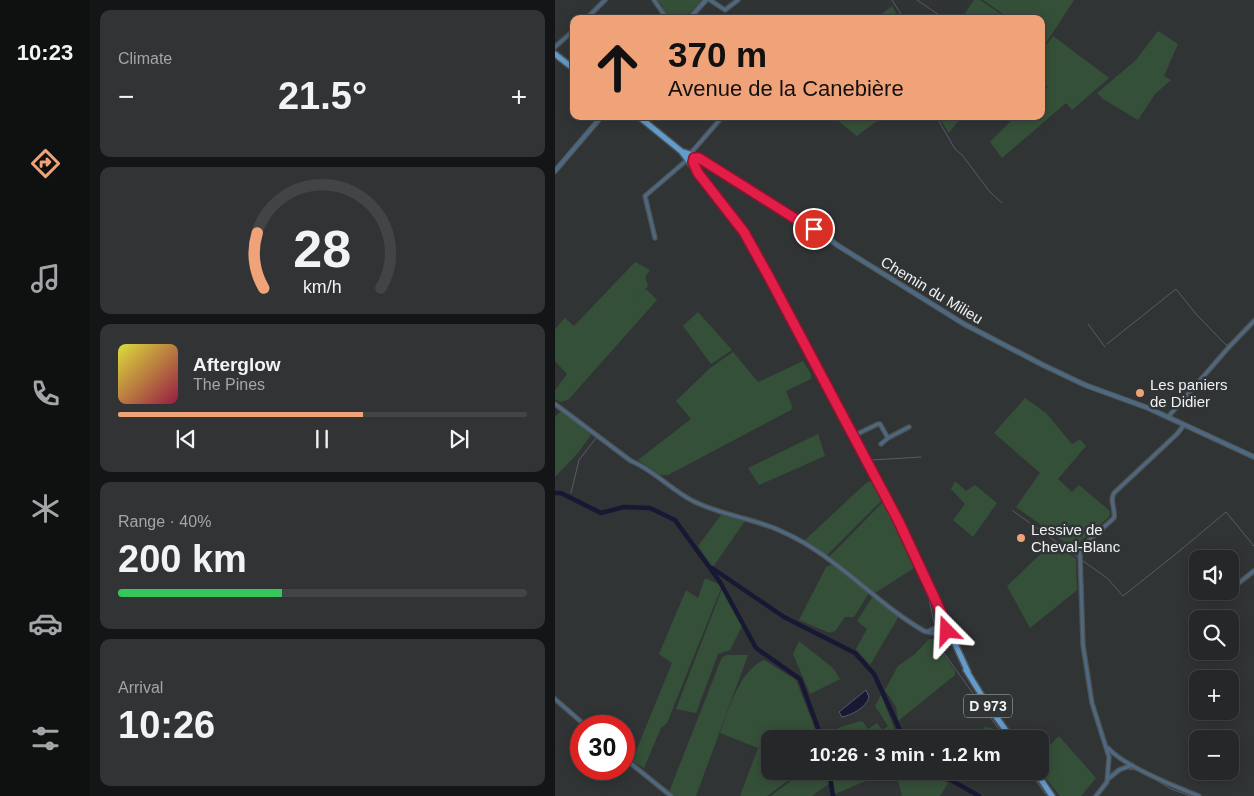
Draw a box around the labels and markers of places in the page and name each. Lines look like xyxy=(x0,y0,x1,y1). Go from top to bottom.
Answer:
pin xyxy=(793,208,835,250)
place label: Les paniers de Didier xyxy=(1150,376,1228,410)
marker: Les paniers de Didier xyxy=(1134,387,1146,399)
place label: Lessive de Cheval-Blanc xyxy=(1031,521,1121,555)
marker: Lessive de Cheval-Blanc xyxy=(1015,532,1027,544)

